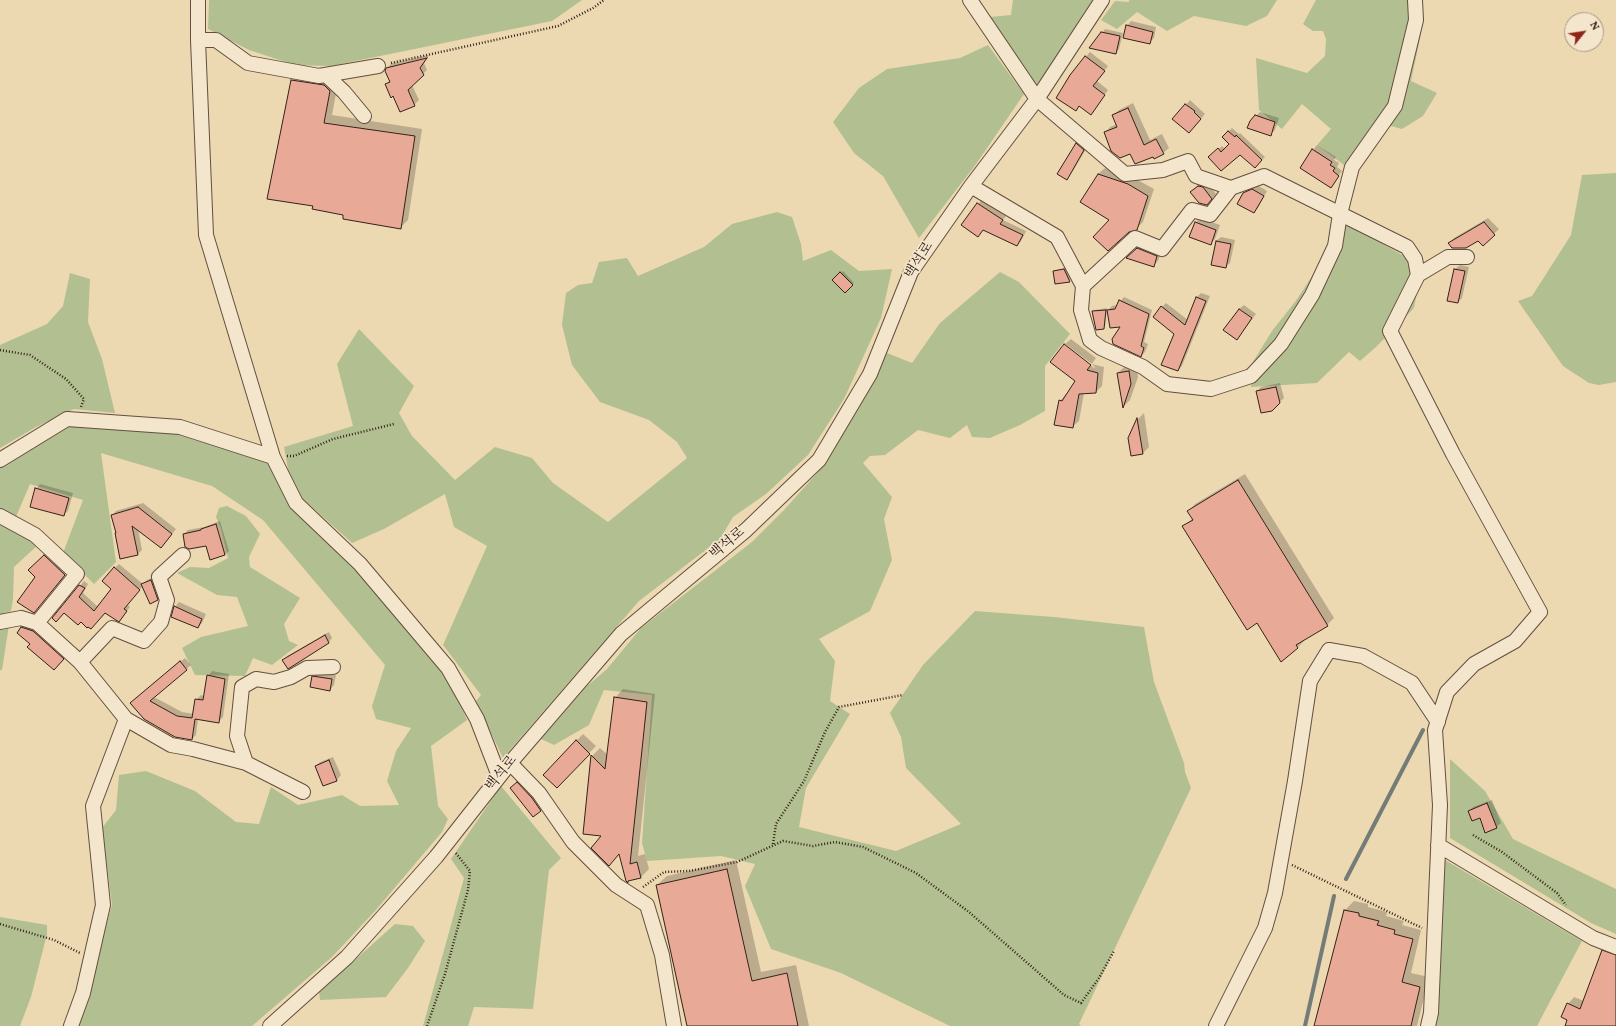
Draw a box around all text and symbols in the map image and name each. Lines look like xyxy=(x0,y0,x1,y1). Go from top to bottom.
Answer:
north arrow xyxy=(1564,12,1604,52)
text: N xyxy=(1585,19,1602,33)
street label: 백석로 xyxy=(902,239,938,283)
street label: 백석로 xyxy=(707,525,749,563)
street label: 백석로 xyxy=(483,753,521,795)

